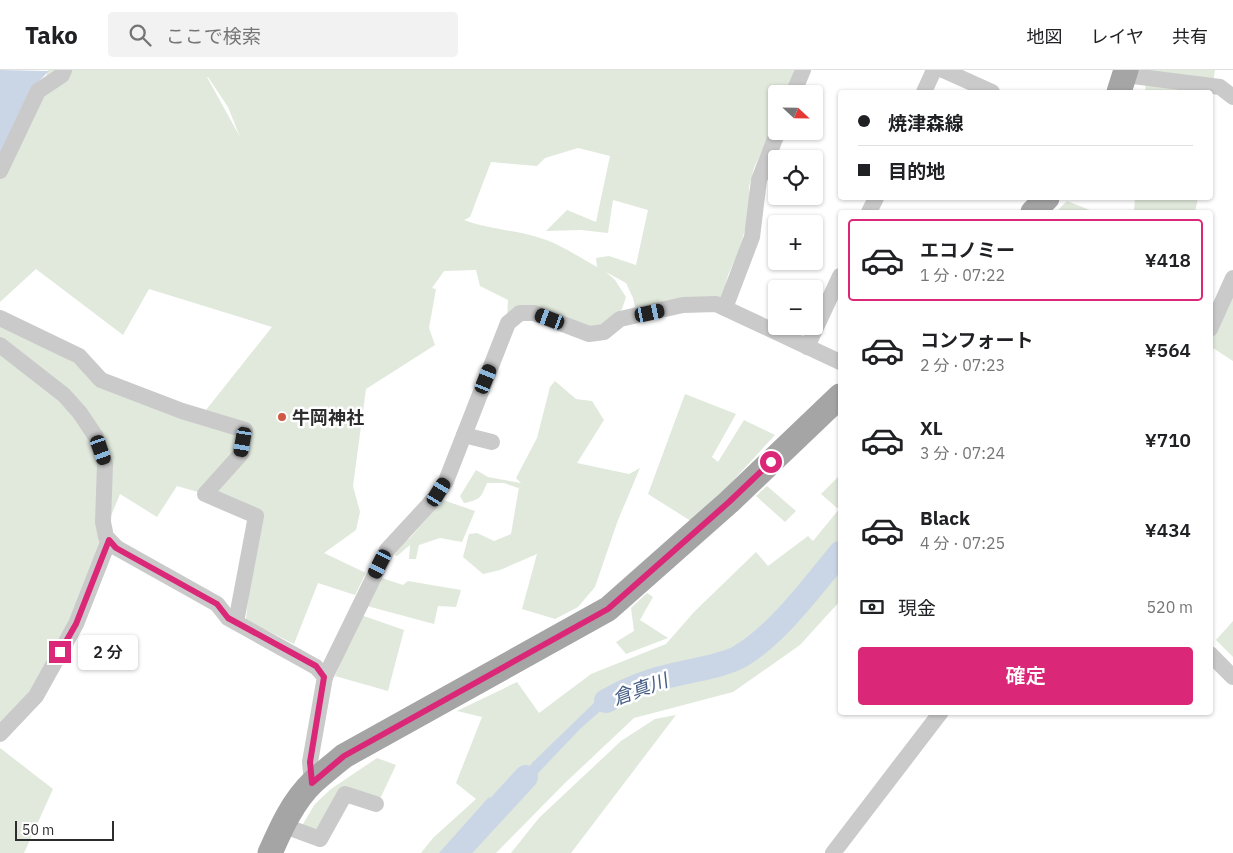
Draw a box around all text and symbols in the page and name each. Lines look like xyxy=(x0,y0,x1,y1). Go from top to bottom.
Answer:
search box xyxy=(108,12,458,57)
text: Tako xyxy=(25,19,78,51)
icon: search xyxy=(126,21,154,49)
text: ここで検索 xyxy=(166,24,261,48)
text: 地図 xyxy=(1027,25,1063,48)
text: レイヤ xyxy=(1091,25,1144,48)
text: 共有 xyxy=(1172,25,1208,48)
north arrow xyxy=(768,85,822,140)
map controls xyxy=(768,85,823,335)
text: 焼津森線 xyxy=(888,111,964,135)
button: locate xyxy=(768,150,823,205)
text: 目的地 xyxy=(888,159,945,183)
button: + xyxy=(768,215,823,270)
icon: car xyxy=(860,238,905,283)
text: エコノミー xyxy=(920,238,1015,262)
text: ¥418 xyxy=(1145,248,1191,272)
text: 1 分 · 07:22 xyxy=(920,265,1005,285)
button: − xyxy=(768,280,823,335)
car xyxy=(633,303,666,323)
car xyxy=(533,307,566,331)
icon: car xyxy=(860,328,905,373)
text: コンフォート xyxy=(920,328,1033,352)
text: ¥564 xyxy=(1145,338,1191,362)
text: 2 分 · 07:23 xyxy=(920,355,1005,375)
car xyxy=(473,362,498,396)
place label: 牛岡神社 xyxy=(292,406,364,429)
marker: 牛岡神社 xyxy=(276,411,288,423)
text: XL xyxy=(920,416,943,440)
icon: car xyxy=(860,418,905,463)
car xyxy=(233,426,252,458)
text: ¥710 xyxy=(1145,428,1191,452)
car xyxy=(89,433,112,467)
text: 3 分 · 07:24 xyxy=(920,443,1005,463)
route start xyxy=(760,451,782,473)
car xyxy=(424,475,453,509)
text: Black xyxy=(920,506,970,530)
icon: car xyxy=(860,508,905,553)
text: ¥434 xyxy=(1145,518,1191,542)
text: 4 分 · 07:25 xyxy=(920,533,1005,553)
car xyxy=(366,547,393,581)
icon: cash xyxy=(858,593,886,621)
text: 現金 xyxy=(898,596,936,620)
text: 520 m xyxy=(1146,597,1193,617)
callout: 2 分 xyxy=(78,634,138,670)
route end xyxy=(49,641,71,663)
text: 2 分 xyxy=(93,642,123,662)
button: 確定 xyxy=(858,647,1193,705)
water label: 倉真川 xyxy=(609,667,673,710)
scale bar xyxy=(15,818,114,841)
text: 50 m xyxy=(22,821,54,839)

